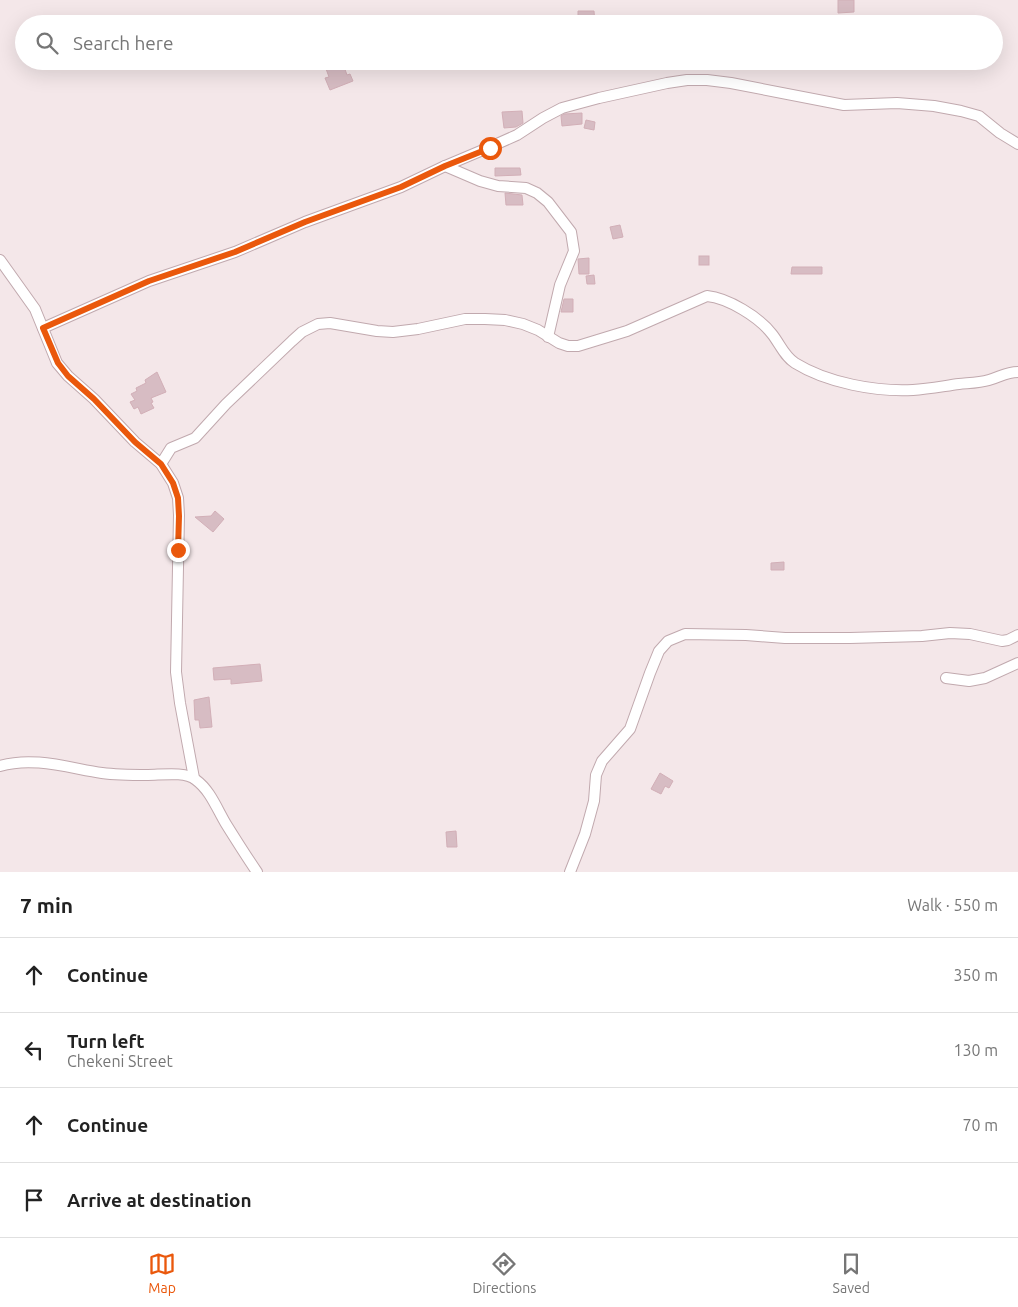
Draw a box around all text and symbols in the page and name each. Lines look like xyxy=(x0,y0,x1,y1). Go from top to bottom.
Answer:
search box xyxy=(15,15,1003,70)
icon: search xyxy=(33,29,61,57)
text: Search here xyxy=(73,32,173,54)
route start xyxy=(479,137,502,160)
route end xyxy=(167,539,190,562)
text: 7 min xyxy=(20,893,73,917)
text: Walk · 550 m xyxy=(907,896,998,914)
icon: ahead xyxy=(20,961,48,989)
text: Continue xyxy=(67,964,148,986)
text: 350 m xyxy=(953,966,998,984)
text: Turn left xyxy=(67,1030,145,1052)
icon: left xyxy=(20,1036,48,1064)
text: 130 m xyxy=(953,1041,998,1059)
text: Chekeni Street xyxy=(67,1052,173,1070)
icon: ahead xyxy=(20,1111,48,1139)
text: Continue xyxy=(67,1114,148,1136)
text: 70 m xyxy=(962,1116,998,1134)
icon: arrive xyxy=(20,1186,48,1214)
text: Arrive at destination xyxy=(67,1189,252,1211)
tab: Map xyxy=(148,1250,176,1296)
tab: Directions xyxy=(472,1250,536,1296)
tab: Saved xyxy=(833,1250,870,1296)

